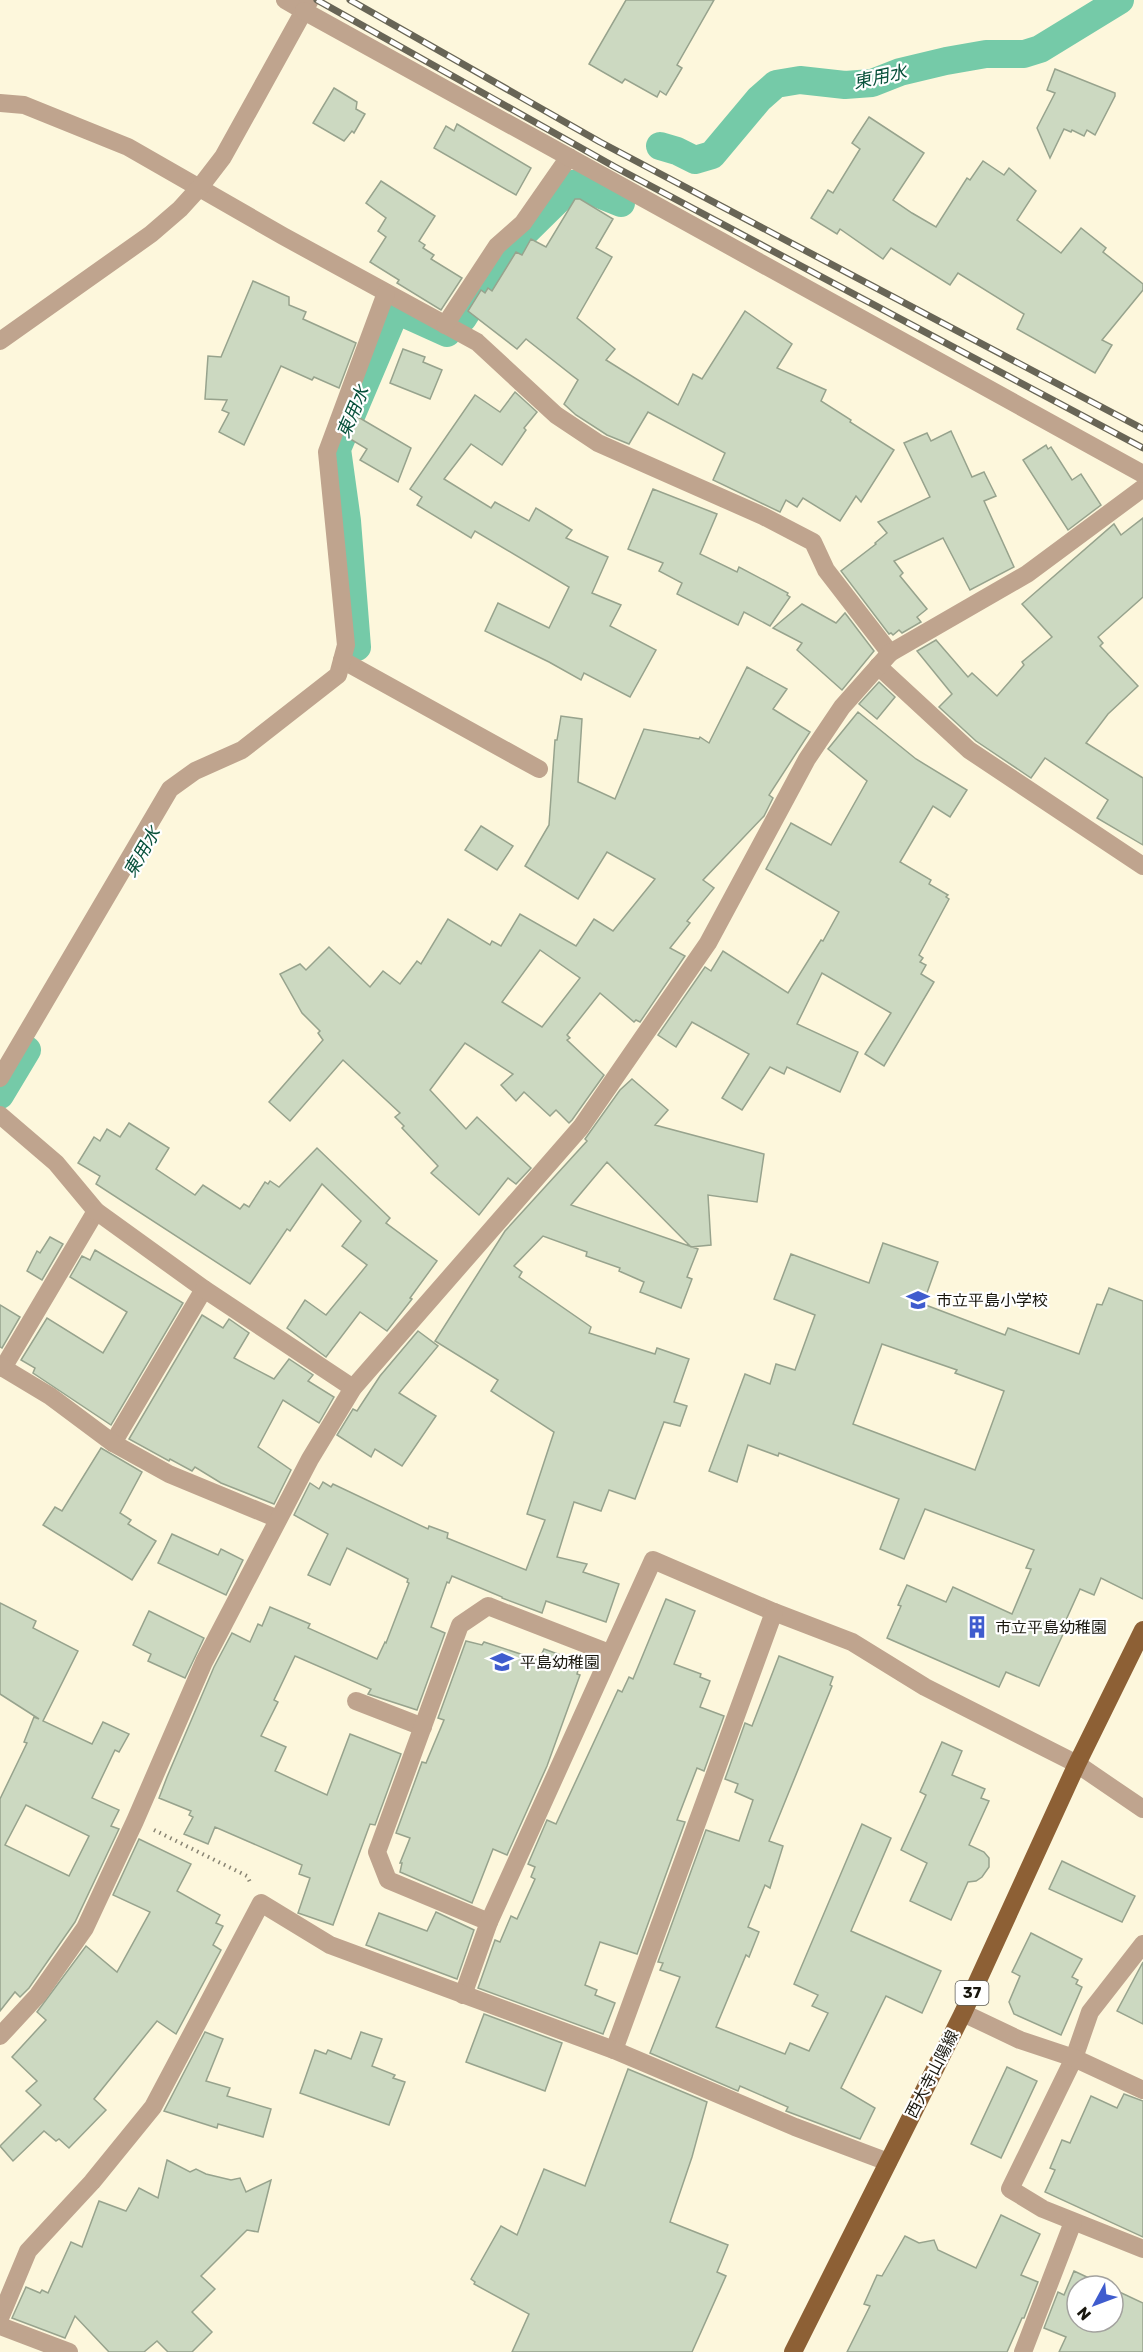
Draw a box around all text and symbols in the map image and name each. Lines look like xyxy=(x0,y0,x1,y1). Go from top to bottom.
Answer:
water label: 東用水 xyxy=(851,60,911,93)
water label: 東用水 xyxy=(332,381,374,441)
water label: 東用水 xyxy=(119,821,166,881)
school or university icon: 市立平島小学校 xyxy=(905,1287,931,1313)
place label: 市立平島小学校 xyxy=(936,1291,1048,1310)
building icon: 市立平島幼稚園 xyxy=(964,1614,990,1640)
place label: 市立平島幼稚園 xyxy=(995,1618,1107,1637)
school or university icon: 平島幼稚園 xyxy=(489,1649,515,1675)
place label: 平島幼稚園 xyxy=(520,1653,600,1672)
road number: 37 xyxy=(956,1981,988,2005)
street label: 西大寺山陽線 xyxy=(902,2027,962,2121)
north arrow xyxy=(1065,2274,1125,2334)
text: N xyxy=(1073,2303,1095,2324)

